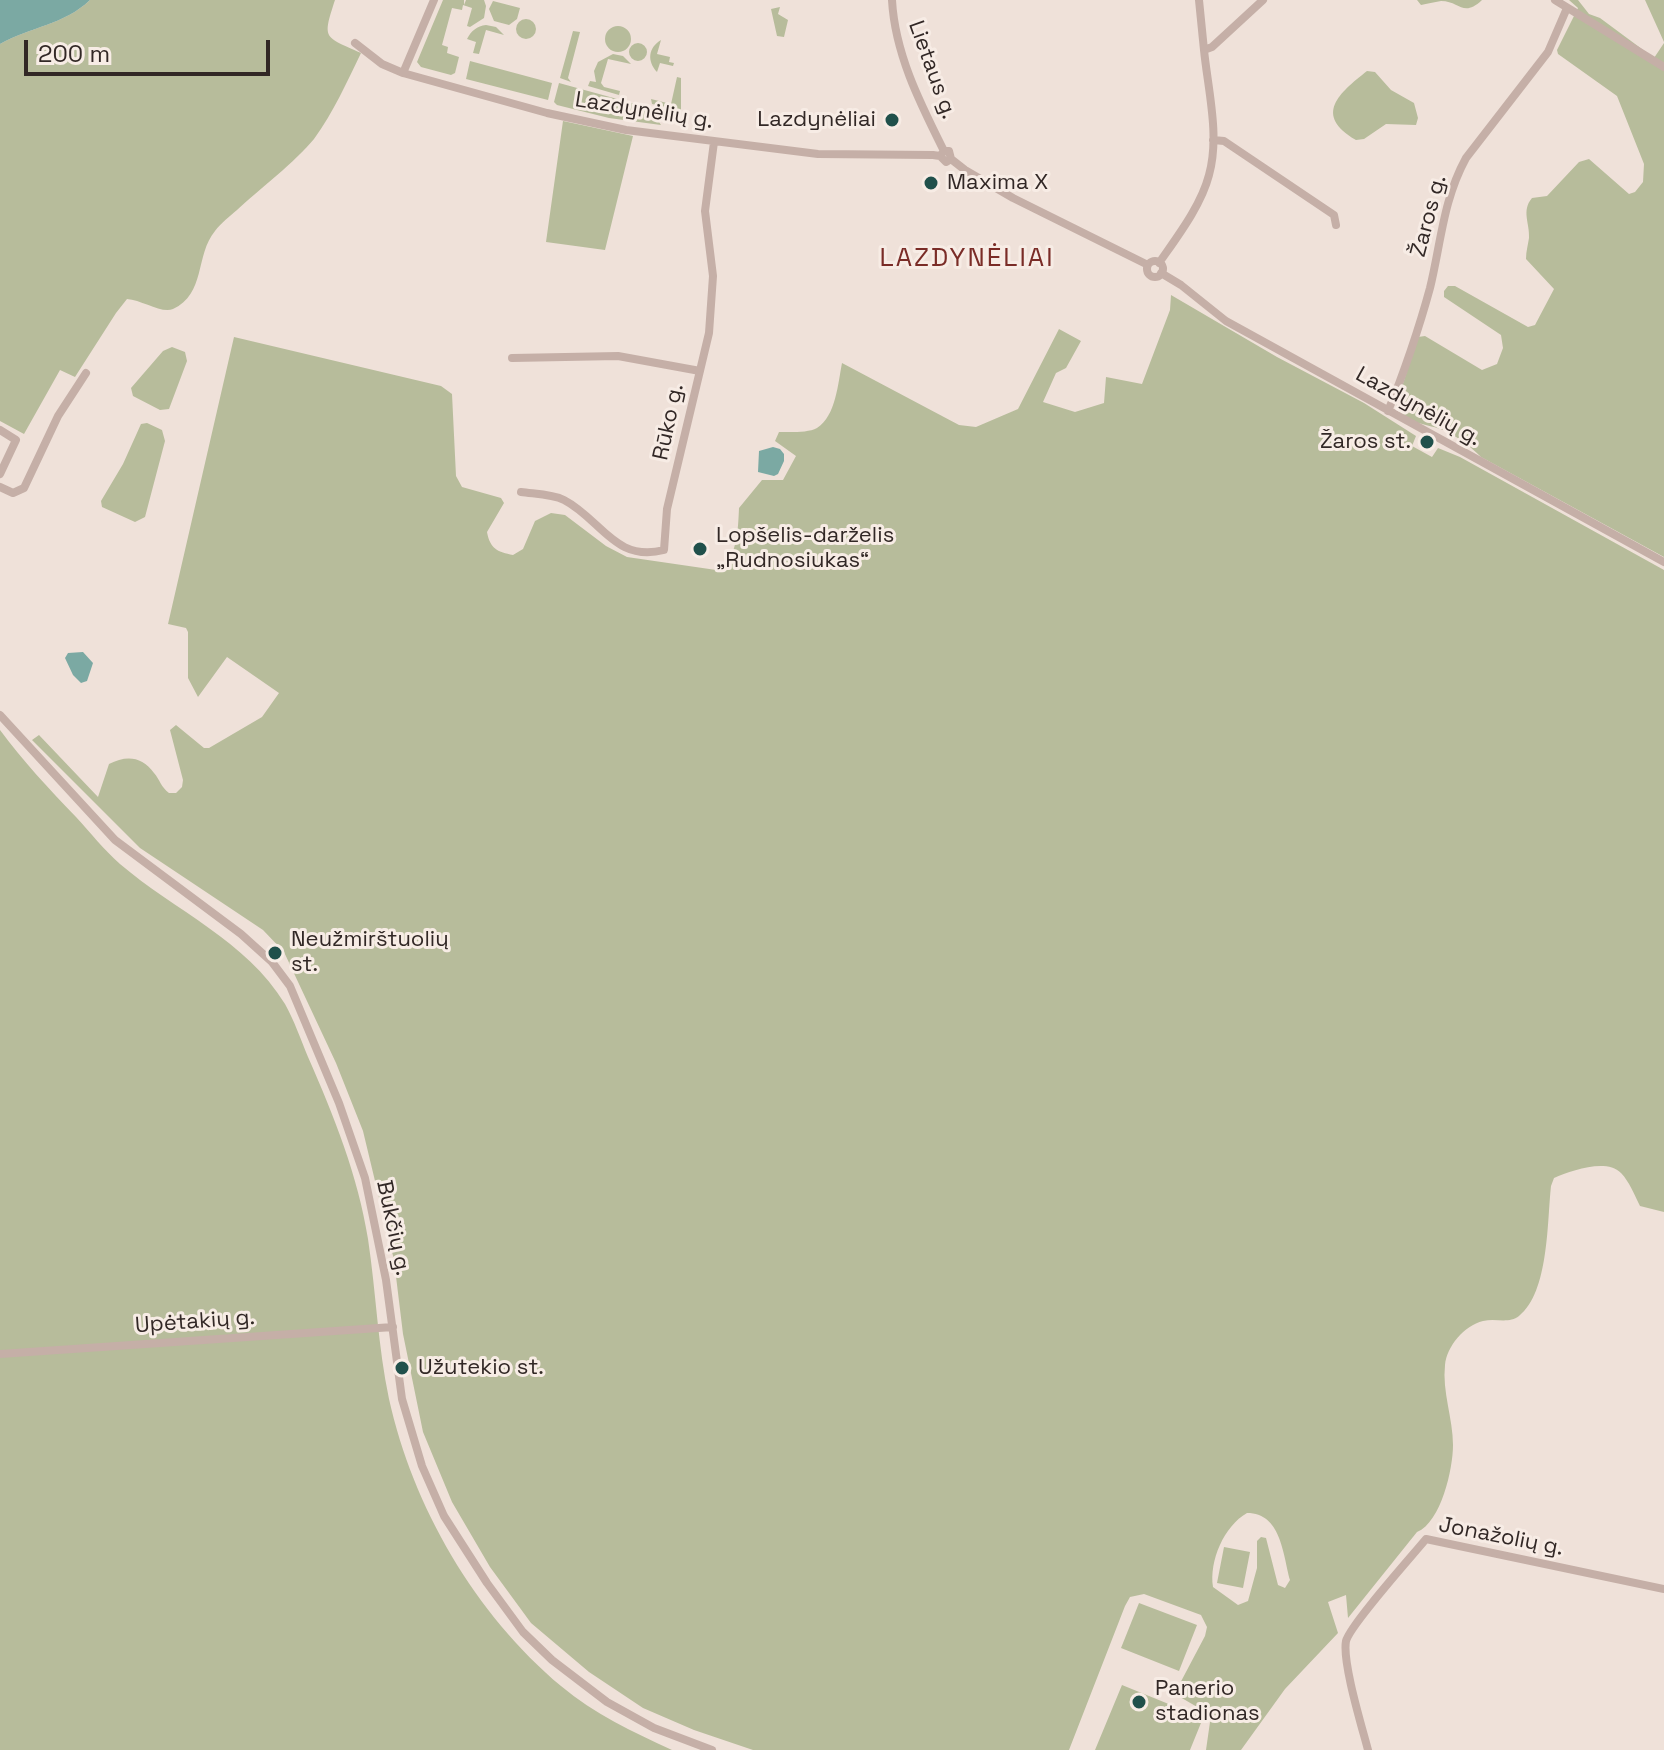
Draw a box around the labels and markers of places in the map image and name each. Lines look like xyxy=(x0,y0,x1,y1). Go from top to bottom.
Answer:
place label: Lazdynėliai xyxy=(757,107,876,133)
marker: Lazdynėliai xyxy=(883,111,901,129)
place label: Maxima X xyxy=(947,170,1048,196)
marker: Maxima X xyxy=(922,174,940,192)
place label: Žaros st. xyxy=(1320,429,1411,455)
marker: Žaros st. xyxy=(1418,433,1436,451)
place label: Lopšelis-darželis „Rudnosiukas“ xyxy=(716,523,894,574)
marker: Lopšelis-darželis „Rudnosiukas“ xyxy=(691,540,709,558)
place label: Neužmirštuolių st. xyxy=(291,927,449,978)
marker: Neužmirštuolių st. xyxy=(266,944,284,962)
place label: Užutekio st. xyxy=(418,1355,544,1381)
marker: Užutekio st. xyxy=(393,1359,411,1377)
place label: Panerio stadionas xyxy=(1155,1676,1260,1728)
marker: Panerio stadionas xyxy=(1130,1693,1148,1711)

